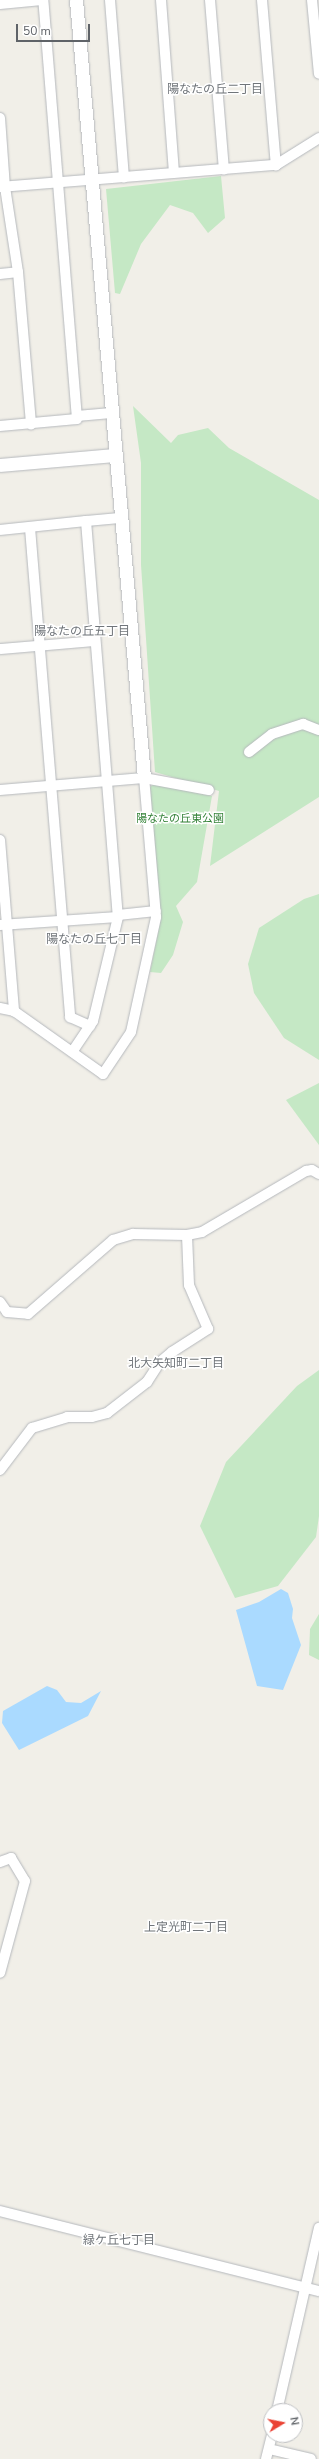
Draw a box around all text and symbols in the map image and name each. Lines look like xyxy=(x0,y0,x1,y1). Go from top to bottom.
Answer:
scale bar xyxy=(18,16,92,42)
text: 50 m xyxy=(23,23,51,39)
district label: 陽なたの丘二丁目 xyxy=(167,83,263,97)
district label: 陽なたの丘五丁目 xyxy=(34,625,130,639)
park label: 陽なたの丘東公園 xyxy=(136,812,224,826)
district label: 陽なたの丘七丁目 xyxy=(46,933,142,947)
district label: 北大矢知町二丁目 xyxy=(128,1357,224,1371)
district label: 上定光町二丁目 xyxy=(144,1921,228,1935)
district label: 緑ケ丘七丁目 xyxy=(83,2234,155,2248)
north arrow xyxy=(263,2403,303,2443)
text: N xyxy=(286,2416,302,2426)

